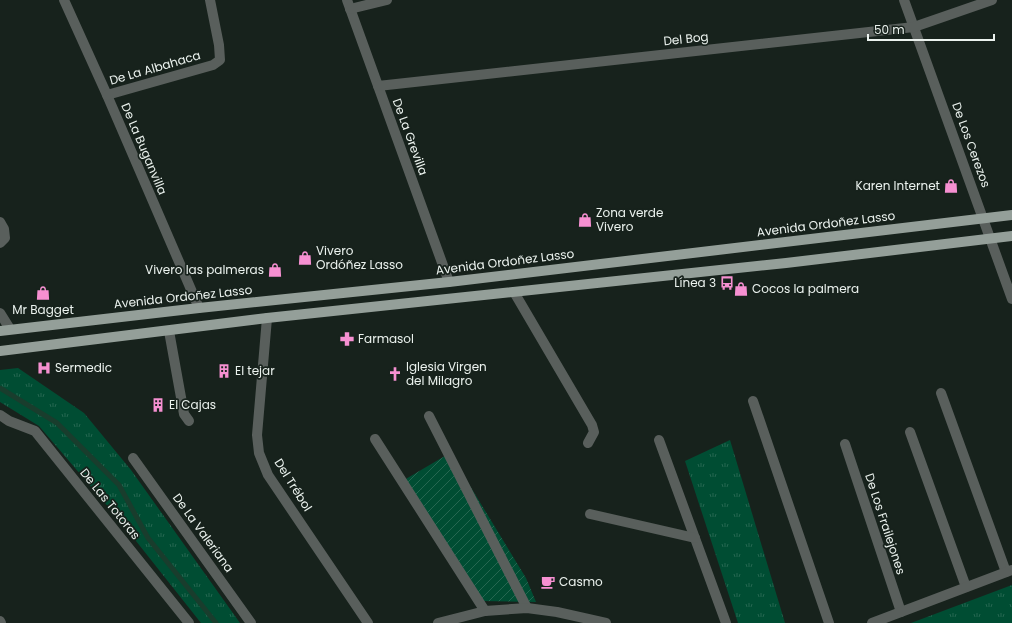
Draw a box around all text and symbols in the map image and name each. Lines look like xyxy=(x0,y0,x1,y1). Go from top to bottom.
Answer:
scale bar xyxy=(868,16,994,42)
text: 50 m xyxy=(874,21,905,38)
street label: Del Bog xyxy=(663,28,709,49)
street label: De La Albahaca xyxy=(107,46,202,89)
street label: De La Grevilla xyxy=(389,96,432,178)
street label: De La Buganvilla xyxy=(117,100,171,197)
street label: De Los Cerezos xyxy=(948,100,995,190)
place label: Karen Internet xyxy=(855,177,940,194)
shop icon: Karen Internet xyxy=(943,178,959,194)
place label: Zona verde Vivero xyxy=(596,204,663,235)
street label: Avenida Ordoñez Lasso xyxy=(756,207,896,240)
shop icon: Zona verde Vivero xyxy=(577,212,593,228)
place label: Vivero Ordóñez Lasso xyxy=(316,242,403,273)
street label: Avenida Ordoñez Lasso xyxy=(435,245,575,278)
shop icon: Vivero Ordóñez Lasso xyxy=(297,250,313,266)
place label: Vivero las palmeras xyxy=(145,261,264,278)
shop icon: Vivero las palmeras xyxy=(267,262,283,278)
place label: Línea 3 xyxy=(674,274,716,291)
bus stop icon: Línea 3 xyxy=(719,275,735,291)
place label: Cocos la palmera xyxy=(752,280,859,297)
street label: Avenida Ordoñez Lasso xyxy=(113,281,253,312)
shop icon: Cocos la palmera xyxy=(733,281,749,297)
shop icon: Mr Bagget xyxy=(35,285,51,301)
place label: Mr Bagget xyxy=(12,301,74,318)
place label: Farmasol xyxy=(358,330,414,347)
pharmacy icon: Farmasol xyxy=(339,331,355,347)
place label: Iglesia Virgen del Milagro xyxy=(406,358,487,389)
place label: Sermedic xyxy=(55,359,112,376)
hospital icon: Sermedic xyxy=(36,360,52,376)
place label: El tejar xyxy=(235,362,275,379)
building icon: El tejar xyxy=(216,363,232,379)
church icon: Iglesia Virgen del Milagro xyxy=(387,366,403,382)
place label: El Cajas xyxy=(169,396,216,413)
building icon: El Cajas xyxy=(150,397,166,413)
street label: Del Trébol xyxy=(271,455,316,514)
street label: De Las Totoras xyxy=(76,465,144,543)
street label: De Los Frailejones xyxy=(861,471,910,577)
street label: De La Valeriana xyxy=(169,490,238,576)
place label: Casmo xyxy=(559,573,603,590)
cafe icon: Casmo xyxy=(540,574,556,590)

